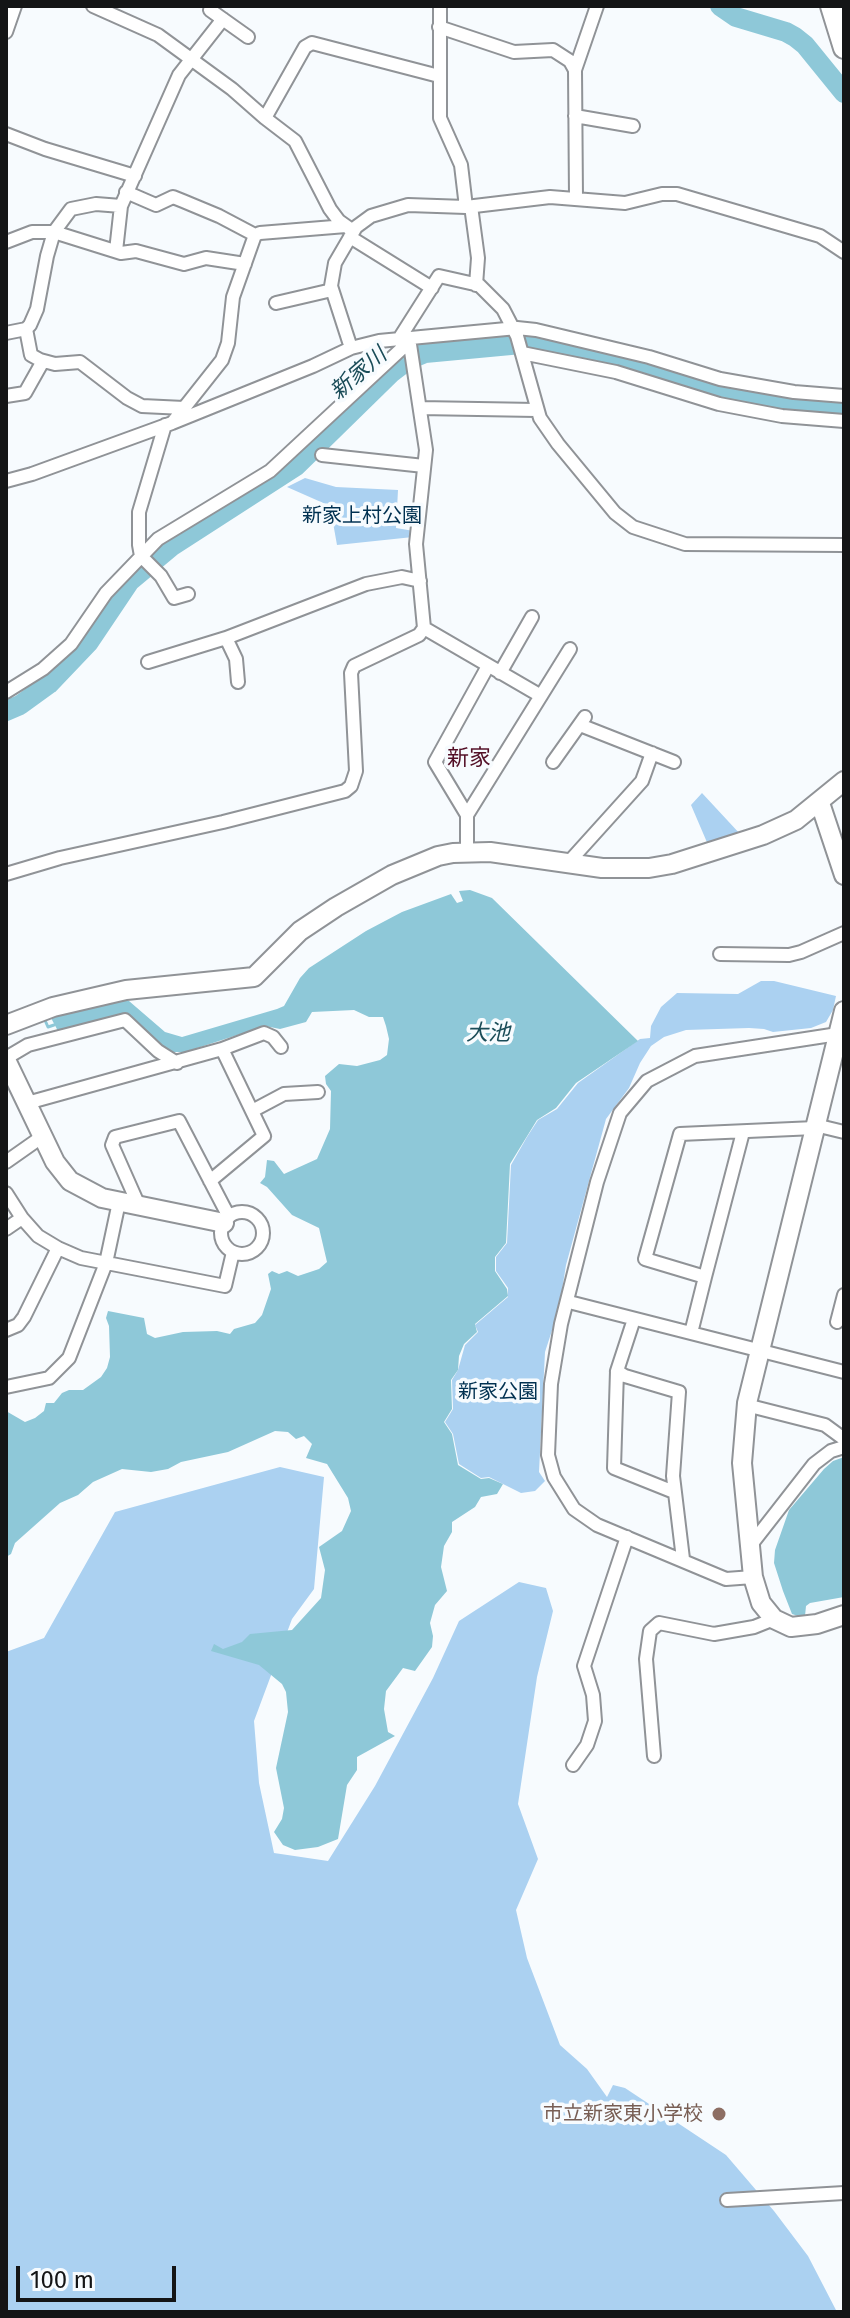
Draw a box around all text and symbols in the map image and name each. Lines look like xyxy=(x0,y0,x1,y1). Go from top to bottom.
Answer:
water label: 新家川 xyxy=(325,342,393,406)
park label: 新家上村公園 xyxy=(302,504,422,528)
district label: 新家 xyxy=(447,746,491,772)
water label: 大池 xyxy=(466,1021,510,1047)
park label: 新家公園 xyxy=(458,1380,538,1404)
place label: 市立新家東小学校 xyxy=(543,2102,703,2126)
marker: 市立新家東小学校 xyxy=(710,2105,728,2123)
scale bar xyxy=(20,2250,180,2300)
text: 100 m xyxy=(30,2266,94,2294)

